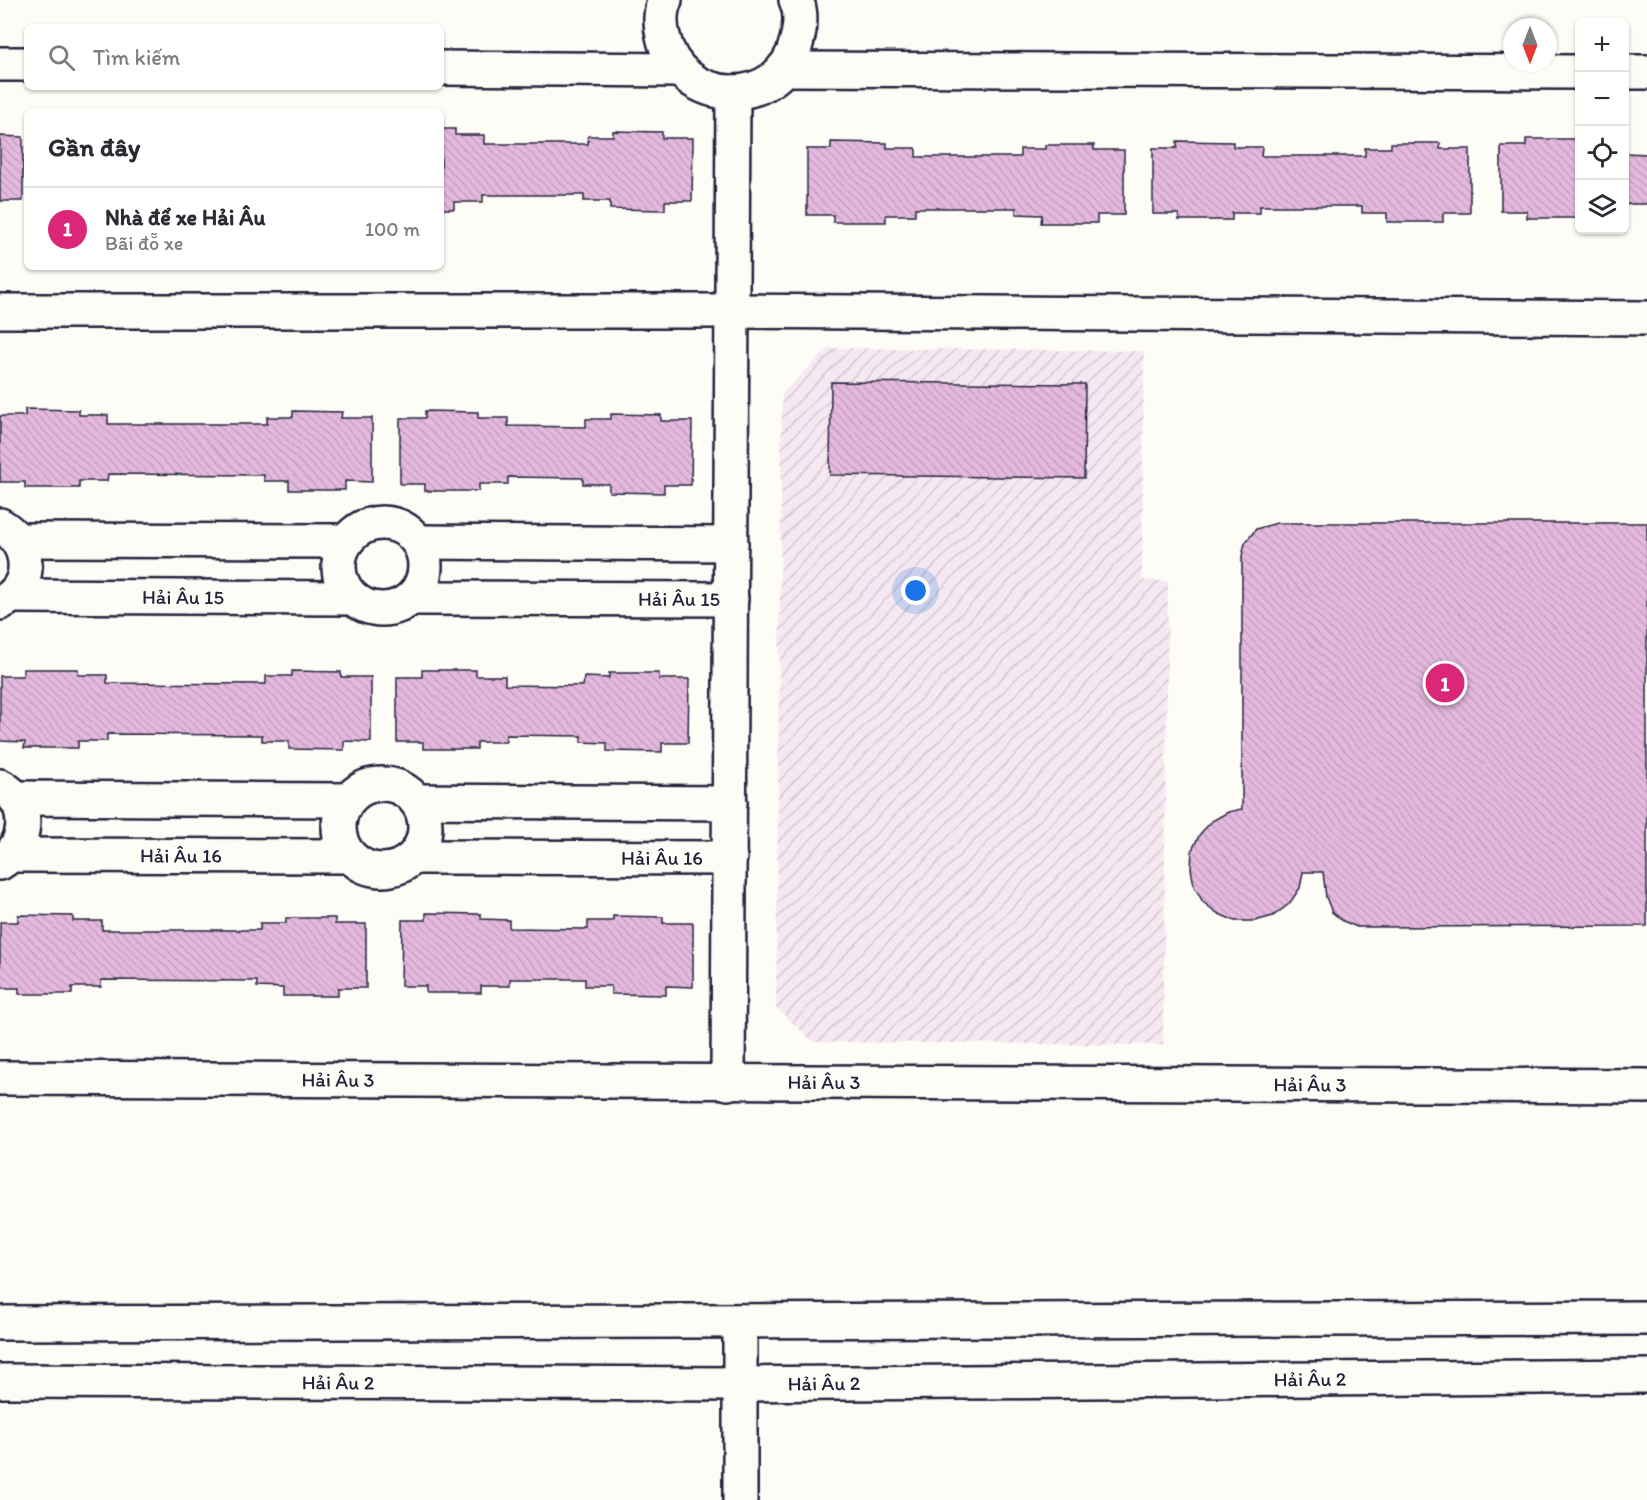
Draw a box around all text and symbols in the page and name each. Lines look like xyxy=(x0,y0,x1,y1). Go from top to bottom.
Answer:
north arrow xyxy=(1503,18,1557,72)
map controls xyxy=(1575,18,1629,234)
button: + xyxy=(1575,18,1629,72)
search box xyxy=(24,24,444,90)
icon: search xyxy=(45,41,78,74)
text: Tìm kiếm xyxy=(93,44,180,71)
button: − xyxy=(1575,72,1629,126)
button: locate xyxy=(1575,126,1629,180)
text: Gần đây xyxy=(48,131,140,163)
button: layers xyxy=(1575,180,1629,234)
text: Nhà để xe Hải Âu xyxy=(105,204,265,231)
text: 1 xyxy=(63,217,72,241)
text: 100 m xyxy=(365,217,420,241)
text: Bãi đỗ xe xyxy=(105,231,183,255)
your location xyxy=(901,576,930,605)
street label: Hải Âu 15 xyxy=(142,585,224,609)
street label: Hải Âu 15 xyxy=(638,587,720,611)
pin: 1 xyxy=(1426,660,1464,706)
street label: Hải Âu 16 xyxy=(140,843,222,868)
street label: Hải Âu 16 xyxy=(621,846,703,870)
street label: Hải Âu 3 xyxy=(301,1067,375,1092)
street label: Hải Âu 3 xyxy=(787,1070,861,1094)
street label: Hải Âu 3 xyxy=(1273,1072,1347,1097)
street label: Hải Âu 2 xyxy=(1274,1367,1347,1391)
street label: Hải Âu 2 xyxy=(302,1370,375,1395)
street label: Hải Âu 2 xyxy=(788,1371,861,1396)

